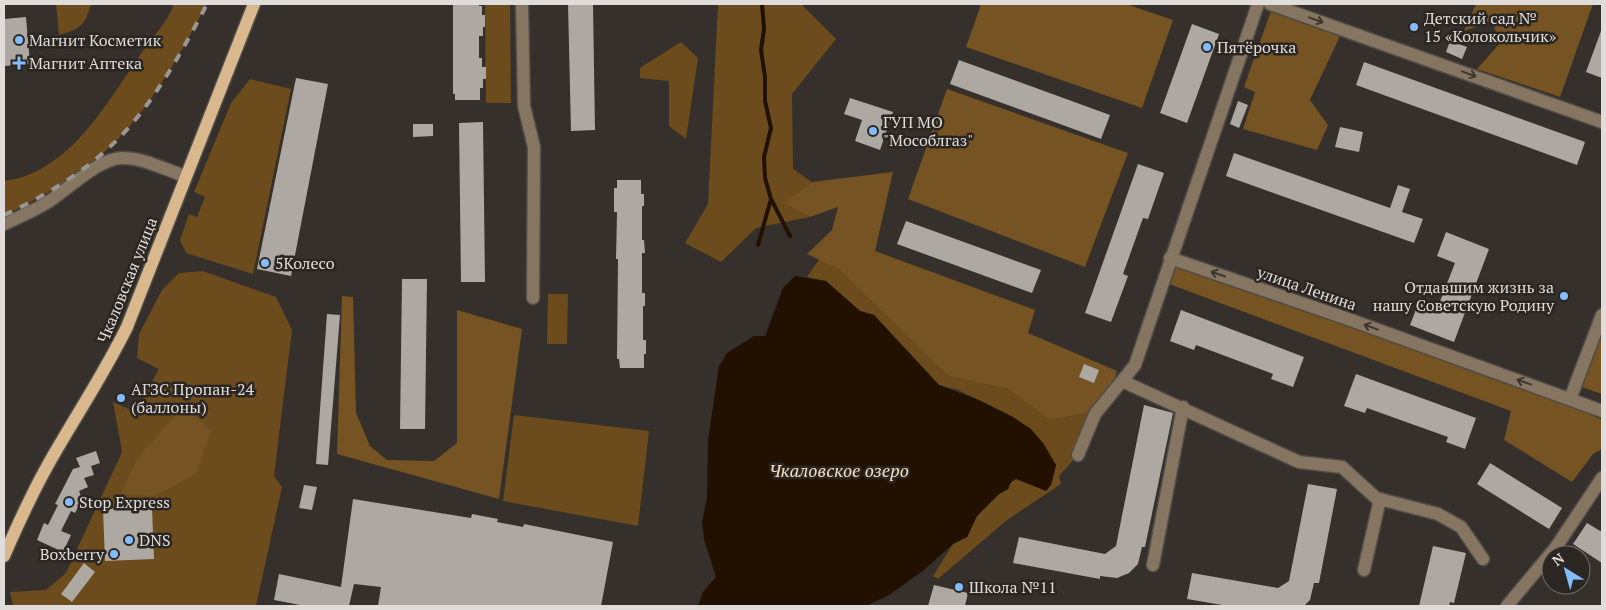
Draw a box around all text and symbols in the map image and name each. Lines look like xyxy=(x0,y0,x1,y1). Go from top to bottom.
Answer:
place label: Детский сад № 15 «Колокольчик» xyxy=(1424,7,1557,47)
one-way arrow xyxy=(1308,16,1323,25)
marker: Детский сад № 15 «Колокольчик» xyxy=(1408,21,1420,33)
place label: Магнит Косметик xyxy=(29,29,161,51)
marker: Магнит Косметик xyxy=(13,34,25,46)
place label: Пятёрочка xyxy=(1217,36,1296,58)
marker: Пятёрочка xyxy=(1201,41,1213,53)
place label: Магнит Аптека xyxy=(29,52,142,74)
marker: Магнит Аптека xyxy=(13,57,25,69)
one-way arrow xyxy=(1461,70,1477,80)
place label: ГУП МО "Мособлгаз" xyxy=(883,111,973,151)
marker: ГУП МО "Мособлгаз" xyxy=(867,125,879,137)
street label: Чкаловская улица xyxy=(92,214,162,346)
place label: 5Колесо xyxy=(275,252,335,274)
marker: 5Колесо xyxy=(259,257,271,269)
street label: улица Ленина xyxy=(1253,260,1360,315)
one-way arrow xyxy=(1210,269,1226,278)
place label: Отдавшим жизнь за нашу Советскую Родину xyxy=(1373,276,1555,316)
marker: Отдавшим жизнь за нашу Советскую Родину xyxy=(1558,290,1570,302)
one-way arrow xyxy=(1364,322,1379,331)
one-way arrow xyxy=(1517,377,1532,386)
place label: АГЗС Пропан-24 (баллоны) xyxy=(131,378,254,418)
marker: АГЗС Пропан-24 (баллоны) xyxy=(115,392,127,404)
water label: Чкаловское озеро xyxy=(769,458,909,482)
place label: Stop Express xyxy=(79,491,170,513)
marker: Stop Express xyxy=(63,496,75,508)
place label: DNS xyxy=(139,529,171,551)
marker: DNS xyxy=(123,534,135,546)
place label: Boxberry xyxy=(40,543,105,565)
north arrow xyxy=(1541,545,1591,595)
marker: Boxberry xyxy=(108,548,120,560)
text: N xyxy=(1548,548,1568,570)
place label: Школа №11 xyxy=(969,576,1057,598)
marker: Школа №11 xyxy=(953,581,965,593)

